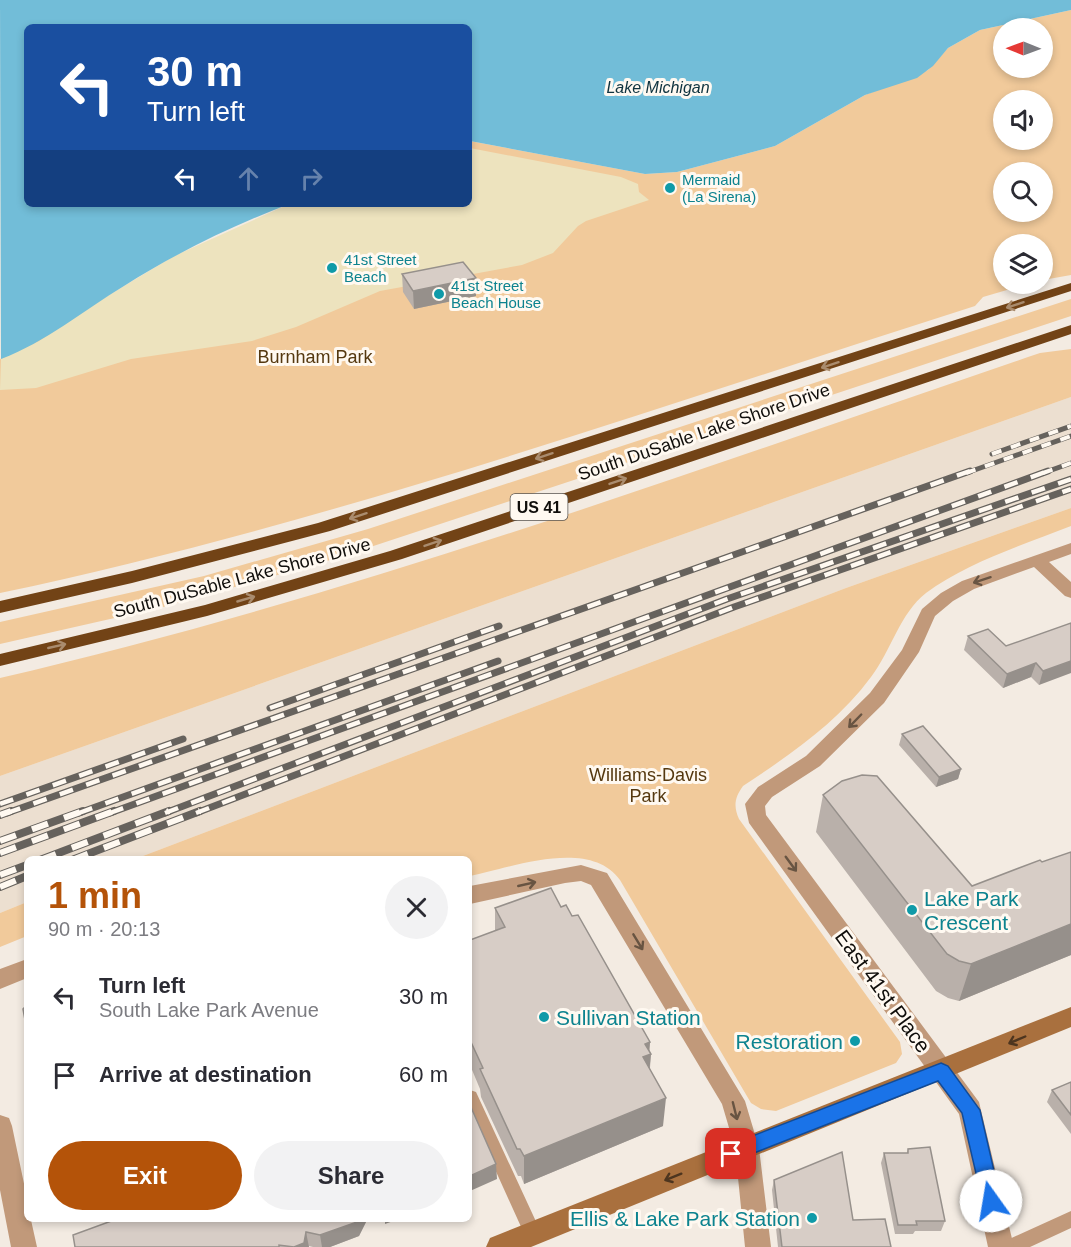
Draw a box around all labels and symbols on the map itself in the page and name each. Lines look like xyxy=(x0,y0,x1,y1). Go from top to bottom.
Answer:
north arrow xyxy=(993,18,1053,78)
water label: Lake Michigan xyxy=(606,79,710,96)
place label: Mermaid (La Sirena) xyxy=(682,171,756,205)
marker: Mermaid (La Sirena) xyxy=(663,181,677,195)
place label: 41st Street Beach xyxy=(344,251,417,285)
marker: 41st Street Beach xyxy=(325,261,339,275)
place label: 41st Street Beach House xyxy=(451,277,541,311)
marker: 41st Street Beach House xyxy=(432,287,446,301)
one-way arrow xyxy=(1006,300,1025,311)
park label: Burnham Park xyxy=(257,347,374,367)
one-way arrow xyxy=(821,360,840,371)
street label: South DuSable Lake Shore Drive xyxy=(575,379,833,485)
one-way arrow xyxy=(535,451,554,462)
one-way arrow xyxy=(608,475,627,486)
road number: US 41 xyxy=(510,494,568,520)
one-way arrow xyxy=(349,511,368,522)
street label: South DuSable Lake Shore Drive xyxy=(111,534,373,622)
one-way arrow xyxy=(423,536,442,547)
one-way arrow xyxy=(973,576,992,587)
one-way arrow xyxy=(236,593,255,605)
one-way arrow xyxy=(47,640,66,652)
one-way arrow xyxy=(848,713,862,728)
park label: Williams-Davis Park xyxy=(589,765,707,806)
one-way arrow xyxy=(785,856,797,872)
one-way arrow xyxy=(517,877,536,889)
place label: Lake Park Crescent xyxy=(924,887,1019,934)
marker: Lake Park Crescent xyxy=(905,903,919,917)
street label: East 41st Place xyxy=(831,925,935,1057)
one-way arrow xyxy=(633,933,645,950)
place label: Sullivan Station xyxy=(556,1006,701,1029)
marker: Sullivan Station xyxy=(537,1010,551,1024)
place label: Restoration xyxy=(736,1030,843,1053)
marker: Restoration xyxy=(848,1034,862,1048)
one-way arrow xyxy=(1008,1035,1027,1046)
one-way arrow xyxy=(730,1101,741,1120)
pin xyxy=(705,1128,756,1179)
position arrow xyxy=(959,1169,1023,1233)
one-way arrow xyxy=(664,1172,683,1183)
place label: Ellis & Lake Park Station xyxy=(570,1207,800,1230)
marker: Ellis & Lake Park Station xyxy=(805,1211,819,1225)

